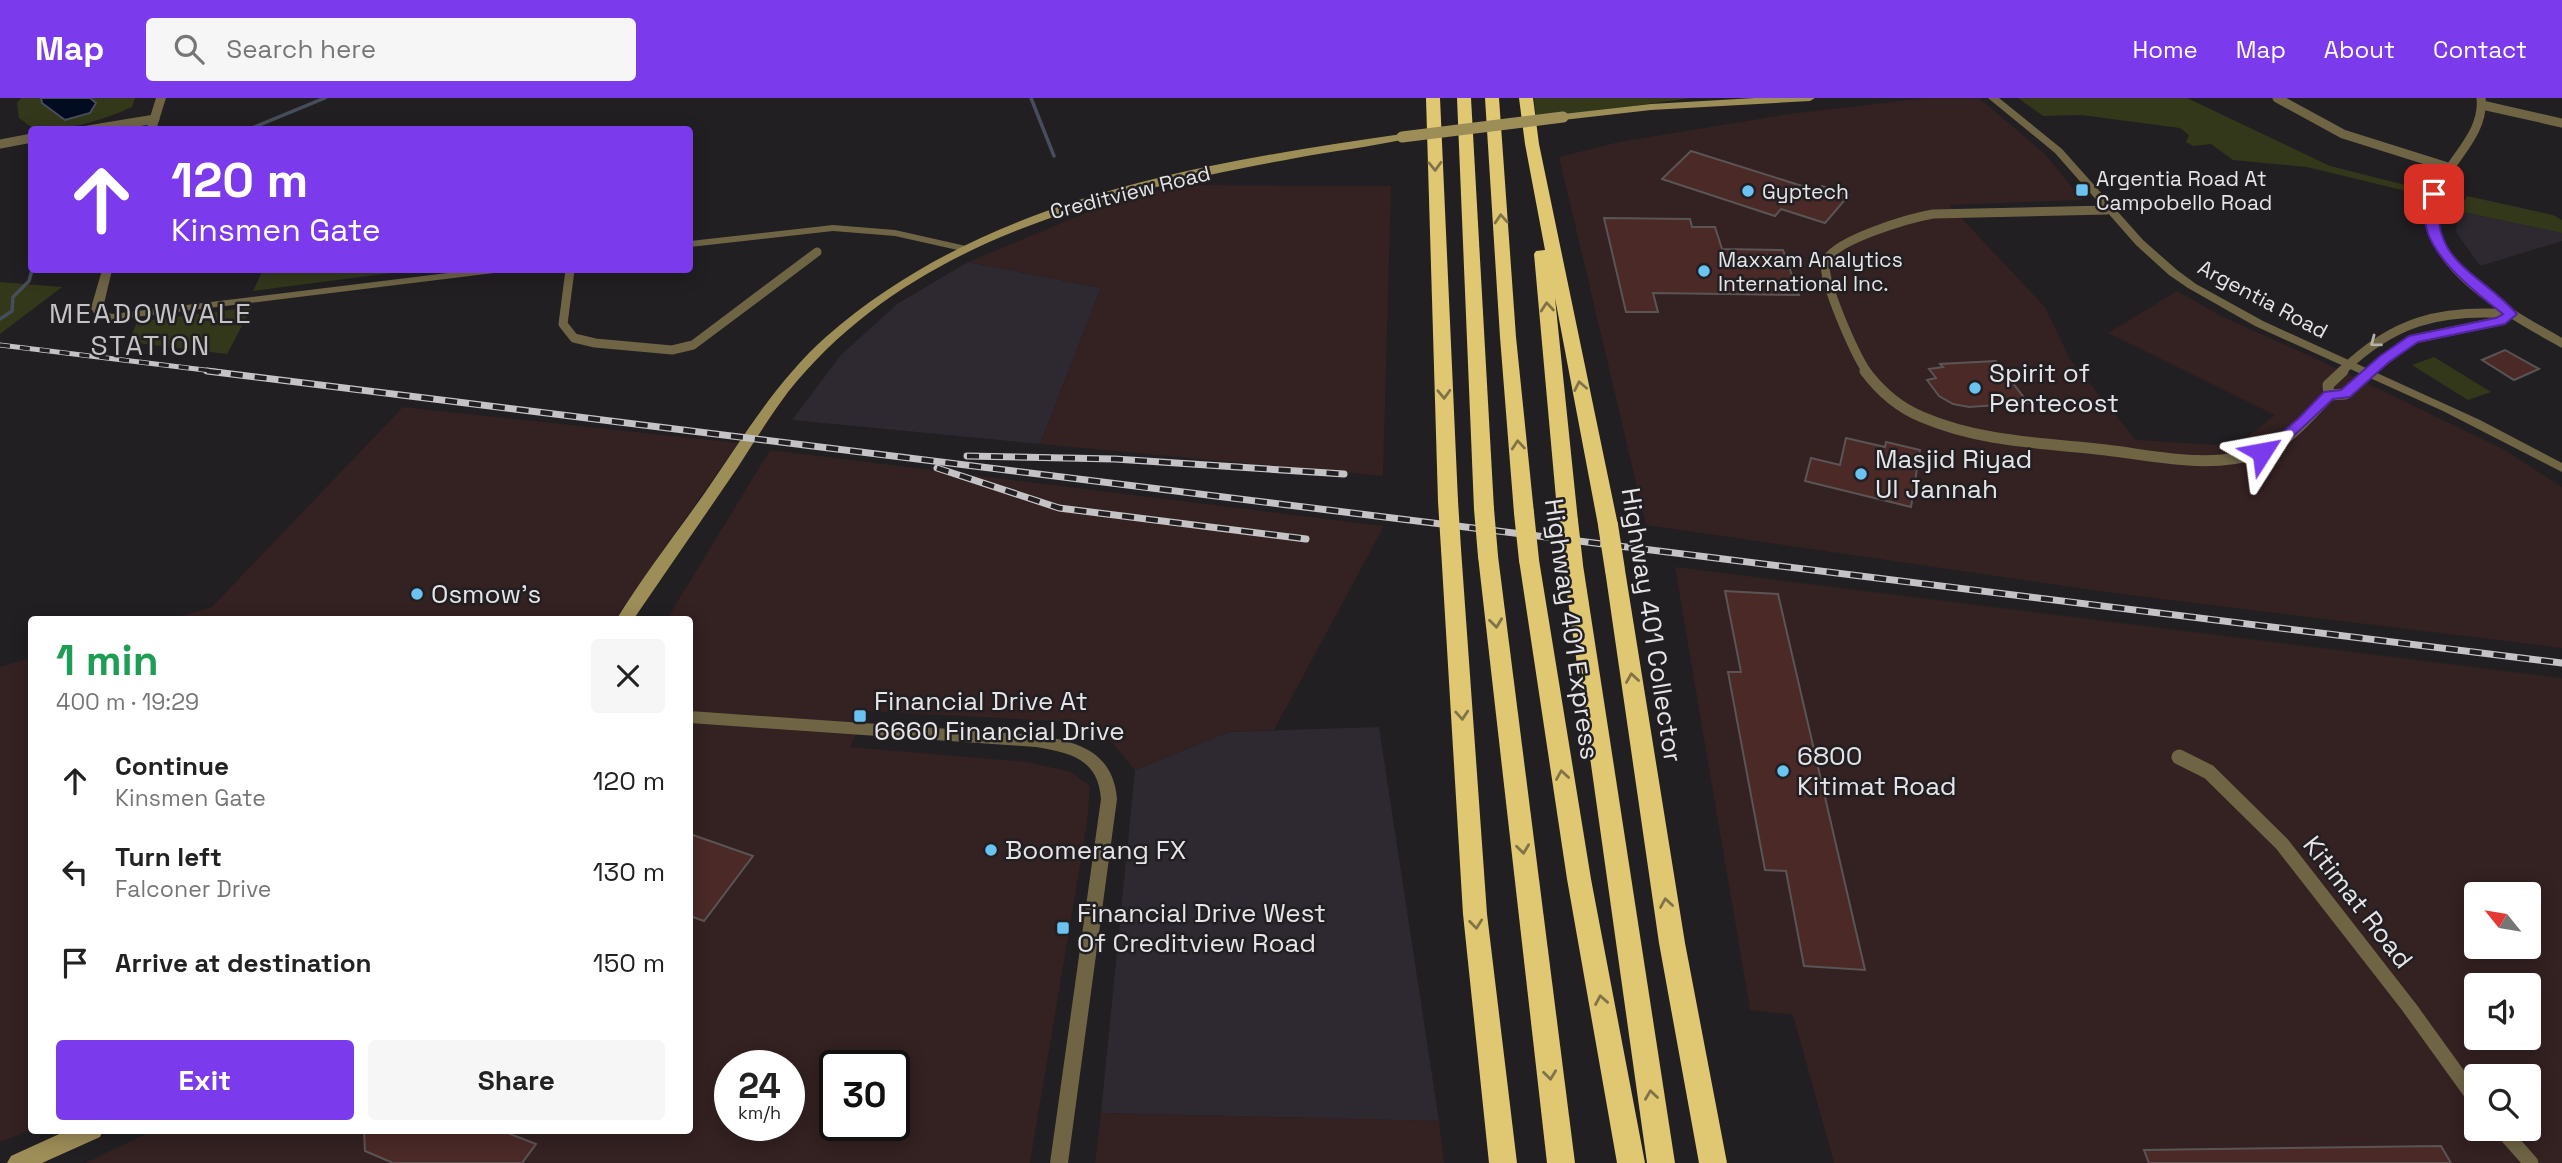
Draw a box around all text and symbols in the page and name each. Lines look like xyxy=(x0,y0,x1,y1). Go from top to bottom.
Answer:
search box xyxy=(146,18,636,81)
text: Map xyxy=(35,28,104,70)
icon: search xyxy=(170,30,208,68)
text: Search here xyxy=(226,32,376,66)
text: Home xyxy=(2132,34,2198,65)
text: Map xyxy=(2236,34,2286,65)
text: About xyxy=(2324,34,2395,65)
text: Contact xyxy=(2433,34,2527,65)
text: 120 m xyxy=(171,149,308,211)
icon: ahead xyxy=(56,154,147,245)
street label: Creditview Road xyxy=(1047,159,1213,225)
one-way arrow xyxy=(1428,161,1443,172)
pin xyxy=(2404,164,2464,224)
place label: Argentia Road At Campobello Road xyxy=(2096,165,2272,216)
icon: arrive xyxy=(2415,175,2453,213)
place label: Gyptech xyxy=(1762,178,1849,205)
marker: Argentia Road At Campobello Road xyxy=(2074,182,2090,198)
marker: Gyptech xyxy=(1740,183,1756,199)
text: Kinsmen Gate xyxy=(171,210,381,250)
one-way arrow xyxy=(1493,213,1508,224)
place label: Maxxam Analytics International Inc. xyxy=(1718,246,1903,297)
street label: Argentia Road xyxy=(2193,253,2333,345)
marker: Maxxam Analytics International Inc. xyxy=(1696,263,1712,279)
district label: MEADOWVALE STATION xyxy=(49,295,253,363)
one-way arrow xyxy=(1539,301,1554,313)
one-way arrow xyxy=(2371,334,2383,347)
place label: Spirit of Pentecost xyxy=(1989,356,2119,420)
one-way arrow xyxy=(1573,380,1588,392)
marker: Spirit of Pentecost xyxy=(1967,380,1983,396)
one-way arrow xyxy=(1436,388,1451,399)
position arrow xyxy=(2225,415,2299,489)
one-way arrow xyxy=(1511,440,1526,451)
place label: Masjid Riyad Ul Jannah xyxy=(1875,442,2032,506)
marker: Masjid Riyad Ul Jannah xyxy=(1853,466,1869,482)
street label: Highway 401 Collector xyxy=(1614,485,1690,765)
street label: Highway 401 Express xyxy=(1537,496,1607,762)
place label: Osmow's xyxy=(431,577,541,611)
marker: Osmow's xyxy=(409,586,425,602)
one-way arrow xyxy=(1489,618,1504,629)
text: 1 min xyxy=(56,634,159,687)
button: close xyxy=(591,639,665,713)
one-way arrow xyxy=(1624,672,1639,684)
place label: Financial Drive At 6660 Financial Drive xyxy=(874,684,1125,748)
text: 400 m · 19:29 xyxy=(56,687,199,717)
marker: Financial Drive At 6660 Financial Drive xyxy=(852,708,868,724)
one-way arrow xyxy=(1454,710,1469,721)
place label: 6800 Kitimat Road xyxy=(1797,739,1957,803)
text: Continue xyxy=(115,749,229,783)
icon: ahead xyxy=(56,762,94,800)
marker: 6800 Kitimat Road xyxy=(1775,763,1791,779)
text: 120 m xyxy=(593,764,665,798)
one-way arrow xyxy=(1555,769,1570,781)
text: Kinsmen Gate xyxy=(115,783,266,813)
street label: Kitimat Road xyxy=(2296,829,2420,975)
place label: Boomerang FX xyxy=(1005,833,1186,867)
text: Turn left xyxy=(115,840,222,874)
marker: Boomerang FX xyxy=(983,842,999,858)
one-way arrow xyxy=(1516,843,1531,855)
icon: left xyxy=(56,853,94,891)
text: 130 m xyxy=(593,855,665,889)
text: Falconer Drive xyxy=(115,874,271,904)
north arrow xyxy=(2464,882,2541,959)
map controls xyxy=(2464,882,2541,1141)
place label: Financial Drive West Of Creditview Road xyxy=(1077,896,1326,960)
one-way arrow xyxy=(1658,897,1673,909)
one-way arrow xyxy=(1468,919,1483,930)
marker: Financial Drive West Of Creditview Road xyxy=(1055,920,1071,936)
icon: arrive xyxy=(56,944,94,982)
text: Arrive at destination xyxy=(115,946,372,980)
text: 150 m xyxy=(593,946,665,980)
button: sound xyxy=(2464,973,2541,1050)
one-way arrow xyxy=(1594,994,1609,1005)
button: Exit xyxy=(56,1040,354,1120)
button: Share xyxy=(368,1040,665,1120)
speed limit sign: 30 xyxy=(819,1050,910,1141)
text: 24 xyxy=(738,1064,781,1108)
button: search xyxy=(2464,1064,2541,1141)
one-way arrow xyxy=(1542,1069,1557,1081)
one-way arrow xyxy=(1644,1090,1659,1101)
text: km/h xyxy=(738,1101,781,1124)

